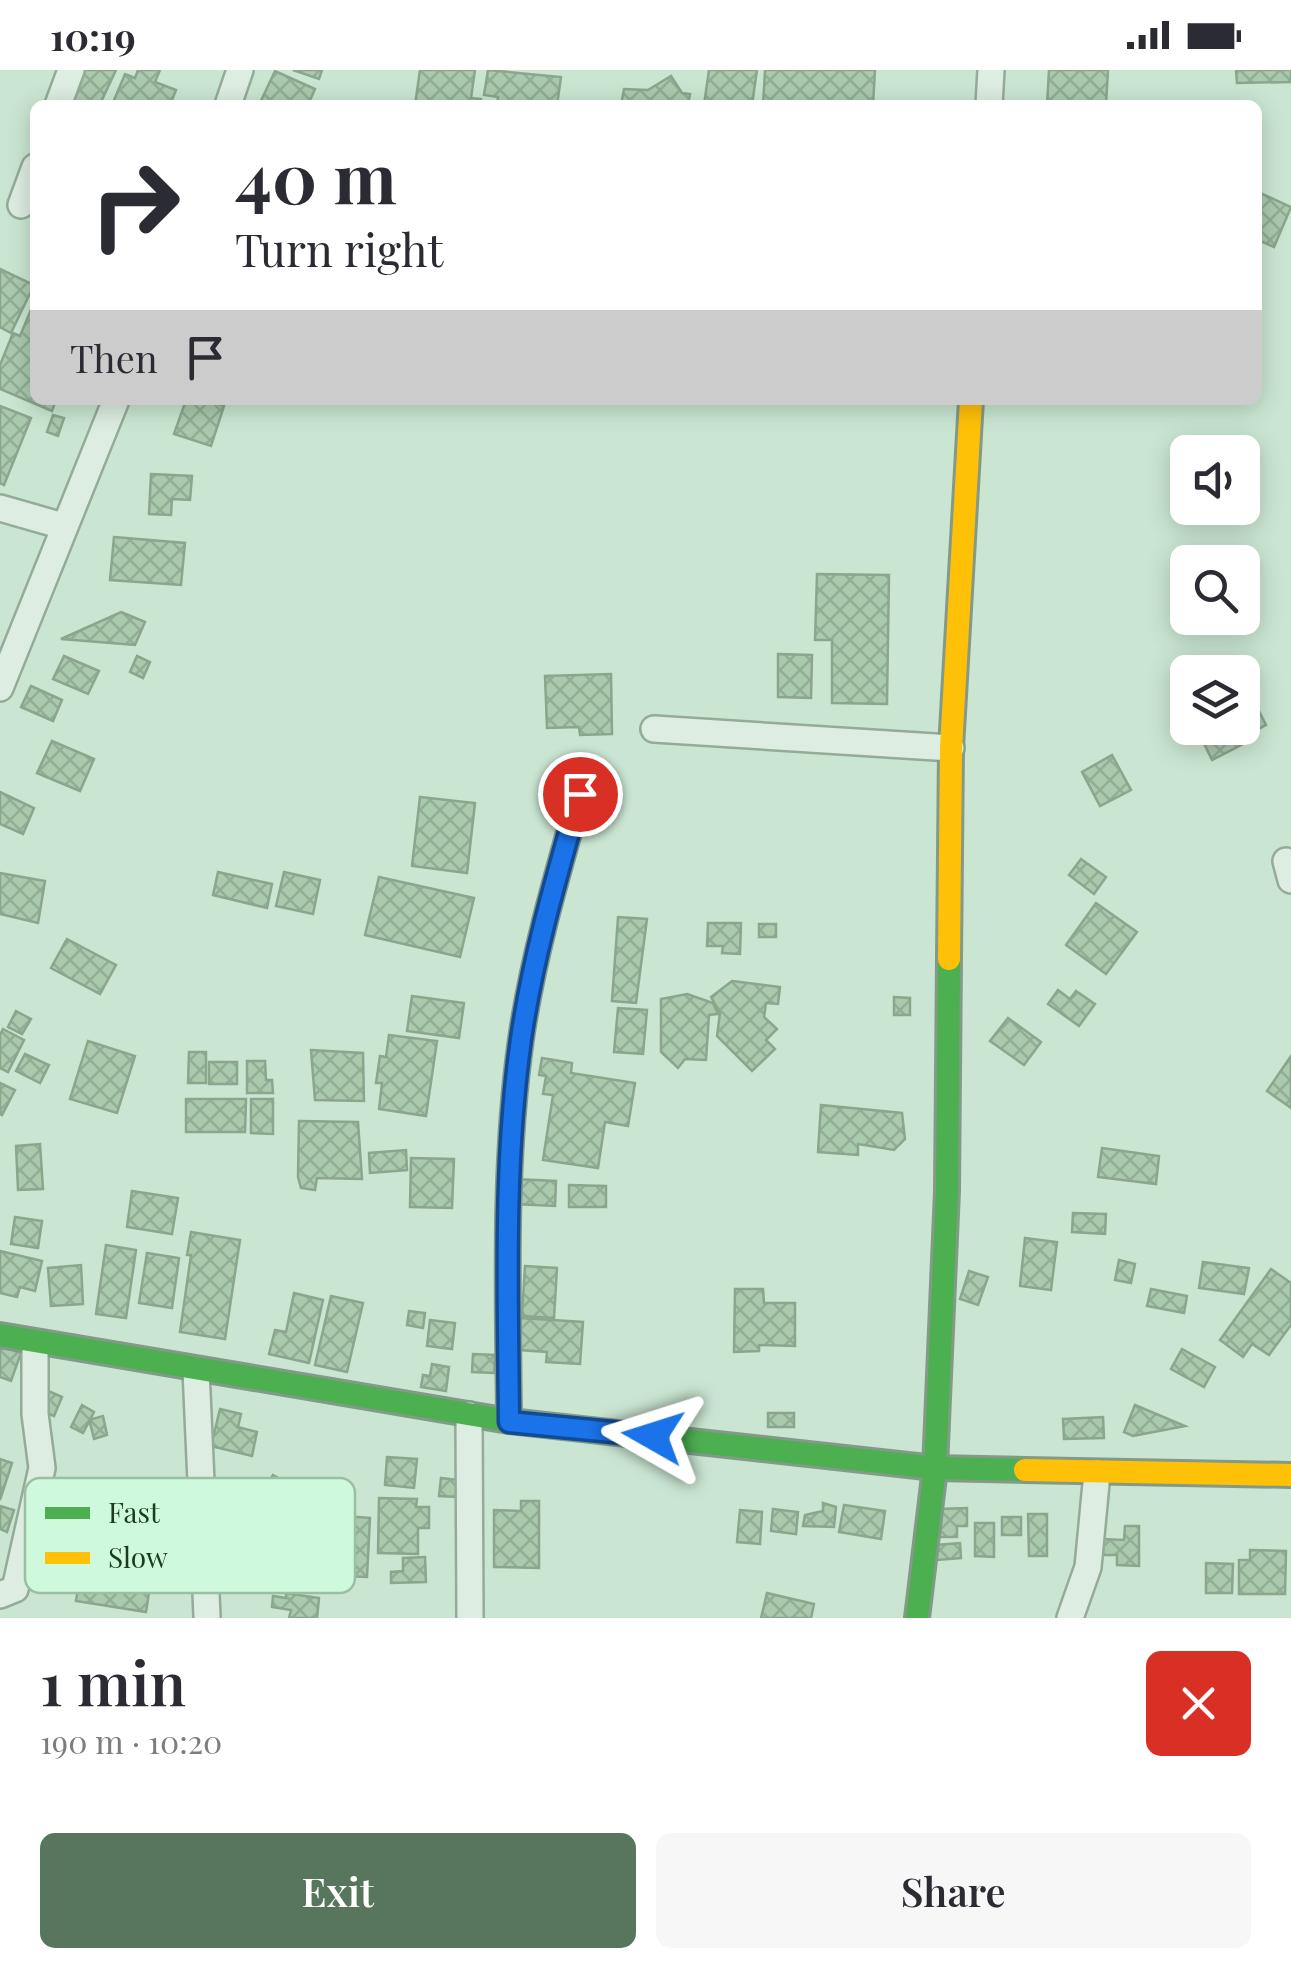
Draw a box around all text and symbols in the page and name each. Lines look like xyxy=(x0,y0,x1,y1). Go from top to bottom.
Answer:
text: 10:19 xyxy=(50,10,136,61)
text: 40 m xyxy=(235,128,397,222)
icon: right xyxy=(70,140,200,270)
text: Turn right xyxy=(235,218,443,278)
icon: arrive xyxy=(178,330,233,385)
text: Then xyxy=(70,332,158,383)
map controls xyxy=(1170,435,1260,745)
button: sound xyxy=(1170,435,1260,525)
button: search xyxy=(1170,545,1260,635)
button: layers xyxy=(1170,655,1260,745)
pin xyxy=(538,752,623,837)
icon: arrive xyxy=(553,767,608,822)
position arrow xyxy=(601,1384,705,1488)
legend xyxy=(25,1478,355,1593)
text: Fast xyxy=(108,1493,161,1530)
text: Slow xyxy=(108,1538,168,1575)
text: 1 min xyxy=(40,1641,186,1721)
button: close xyxy=(1146,1651,1251,1756)
text: 190 m · 10:20 xyxy=(40,1719,222,1762)
button: Exit xyxy=(40,1833,636,1948)
button: Share xyxy=(656,1833,1251,1948)

